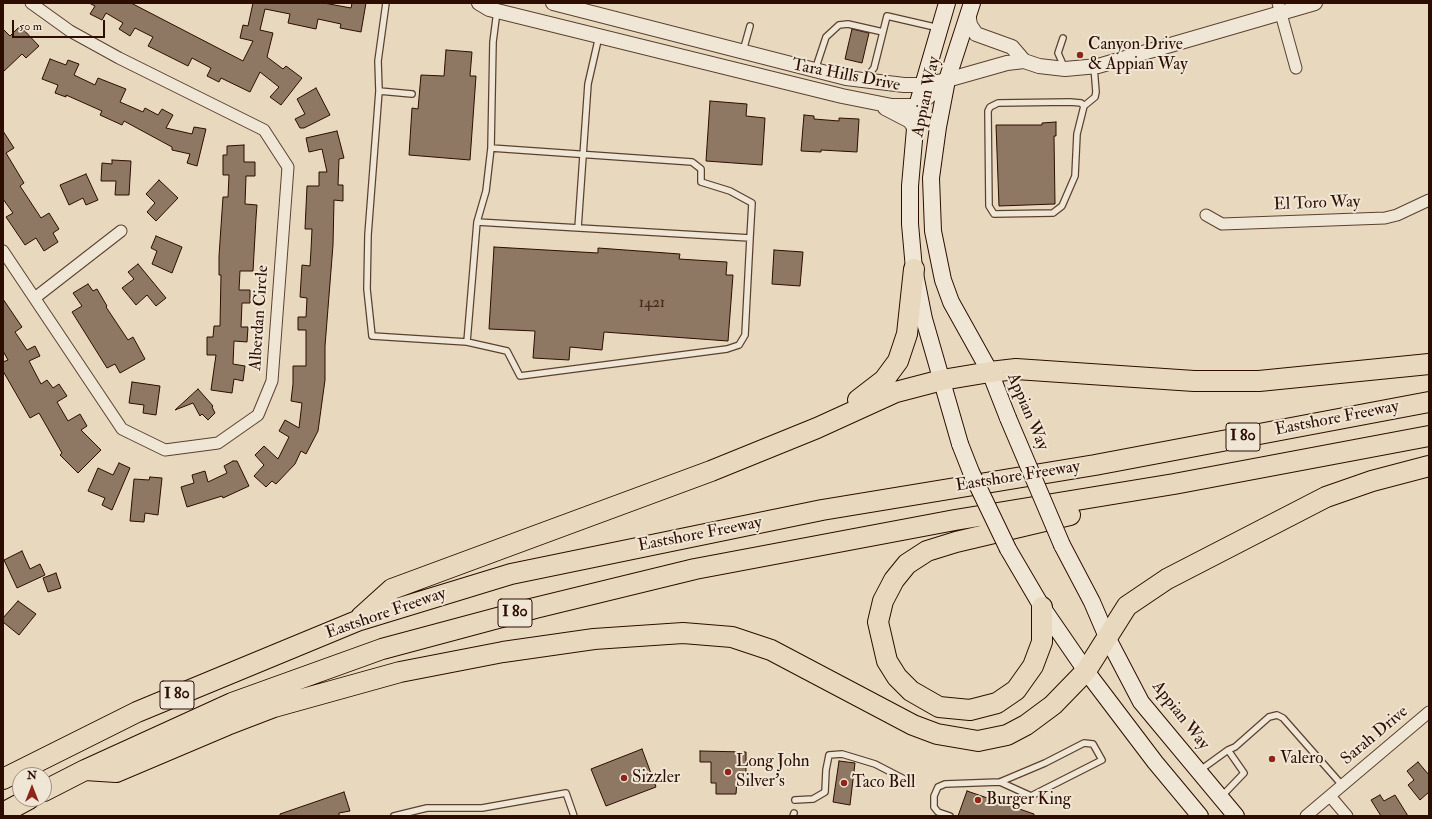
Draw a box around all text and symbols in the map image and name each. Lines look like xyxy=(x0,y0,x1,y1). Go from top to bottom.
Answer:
scale bar xyxy=(14,12,107,38)
text: 50 m xyxy=(19,19,42,34)
place label: Canyon Drive & Appian Way xyxy=(1088,35,1188,75)
marker: Canyon Drive & Appian Way xyxy=(1075,50,1085,60)
street label: Tara Hills Drive xyxy=(790,55,902,97)
street label: Appian Way xyxy=(909,55,945,139)
street label: El Toro Way xyxy=(1273,192,1361,216)
street label: Alberdan Circle xyxy=(246,265,274,371)
house number: 1421 xyxy=(639,295,665,313)
street label: Appian Way xyxy=(1002,370,1052,454)
street label: Eastshore Freeway xyxy=(1273,397,1401,441)
road number: I 80 xyxy=(1226,423,1260,451)
street label: Eastshore Freeway xyxy=(954,457,1082,497)
street label: Eastshore Freeway xyxy=(636,513,764,557)
street label: Eastshore Freeway xyxy=(323,584,449,644)
road number: I 80 xyxy=(498,599,532,627)
street label: Appian Way xyxy=(1147,677,1213,755)
road number: I 80 xyxy=(160,681,194,709)
street label: Sarah Drive xyxy=(1337,702,1413,770)
place label: Valero xyxy=(1280,749,1323,769)
place label: Long John Silver's xyxy=(736,752,810,792)
marker: Valero xyxy=(1267,754,1277,764)
north arrow xyxy=(12,767,52,807)
marker: Long John Silver's xyxy=(723,767,733,777)
place label: Sizzler xyxy=(632,768,680,788)
text: N xyxy=(27,769,37,782)
marker: Sizzler xyxy=(619,773,629,783)
place label: Taco Bell xyxy=(852,773,915,793)
marker: Taco Bell xyxy=(839,778,849,788)
place label: Burger King xyxy=(986,790,1071,810)
marker: Burger King xyxy=(973,795,983,805)

